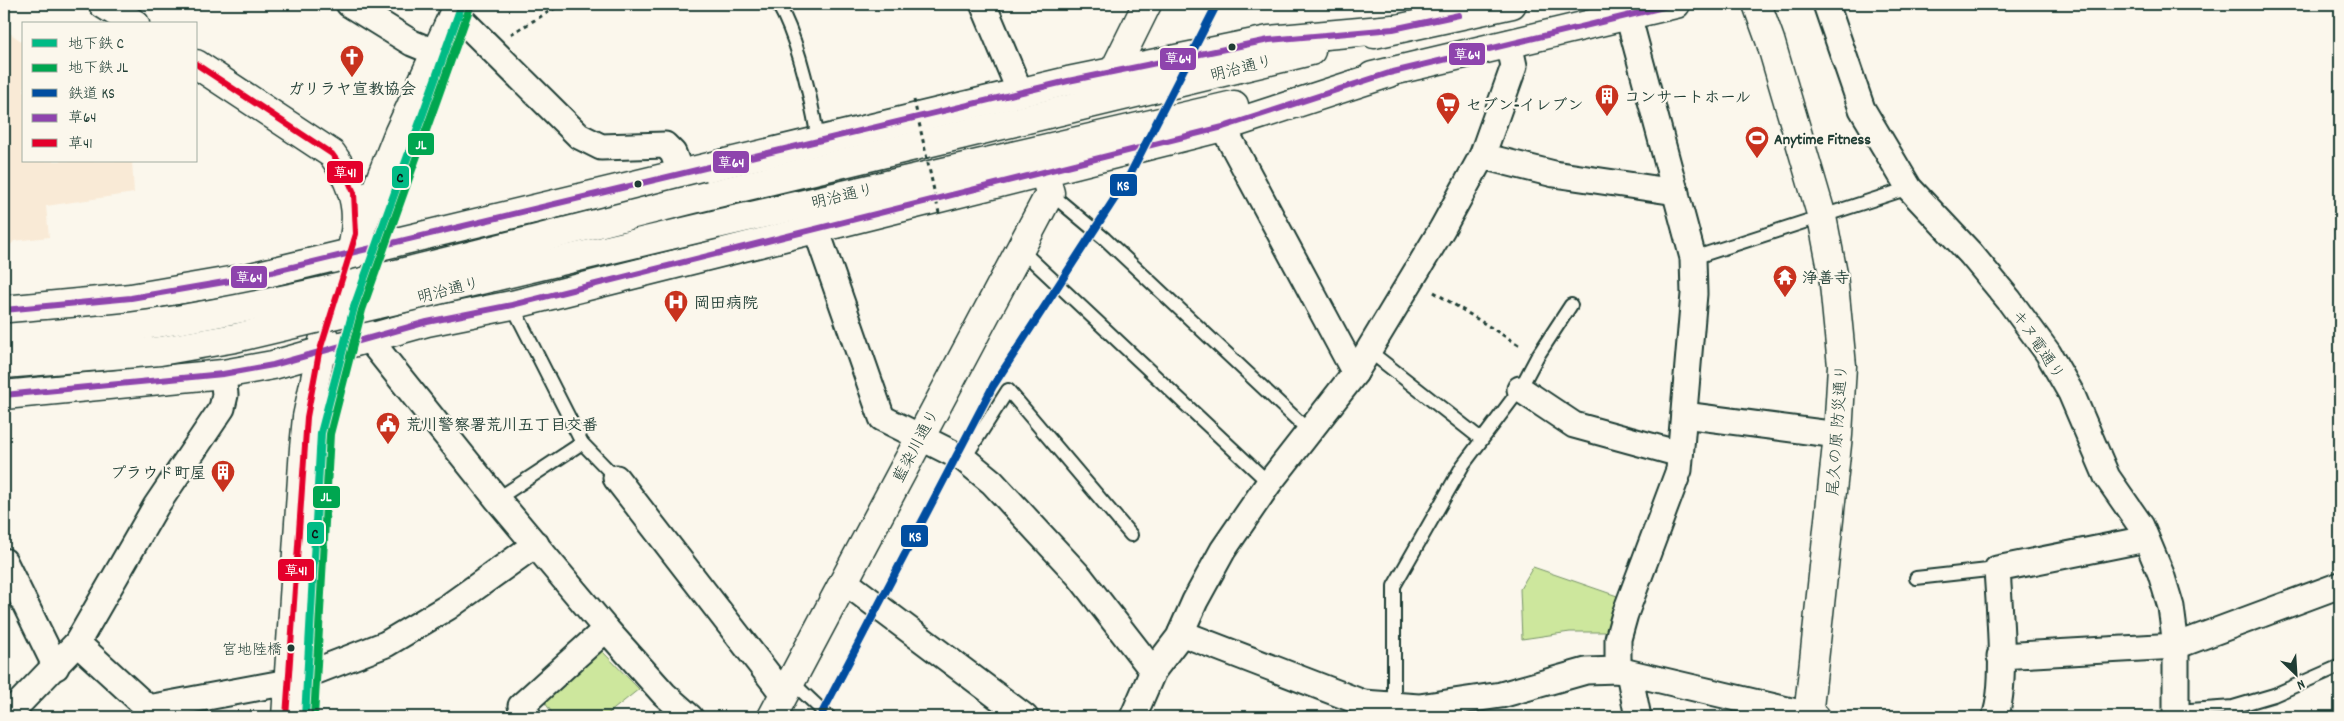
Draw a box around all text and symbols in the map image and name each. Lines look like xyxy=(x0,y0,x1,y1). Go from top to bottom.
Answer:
legend xyxy=(22,22,198,162)
text: 地下鉄 C xyxy=(68,34,124,56)
unlabelled marker xyxy=(1227,42,1237,52)
line badge: 草64 xyxy=(1448,42,1486,66)
church icon: ガリラヤ宣教協会 xyxy=(339,44,365,78)
text: 草64 xyxy=(1454,46,1481,66)
line badge: 草64 xyxy=(1159,47,1197,71)
text: 草64 xyxy=(1165,50,1192,70)
street label: 明治通り xyxy=(1208,51,1275,88)
text: 地下鉄 JL xyxy=(68,58,128,80)
place label: ガリラヤ宣教協会 xyxy=(288,79,416,102)
building icon: コンサートホール xyxy=(1594,83,1620,117)
text: 鉄道 KS xyxy=(68,84,115,106)
place label: コンサートホール xyxy=(1624,87,1751,110)
supermarket icon: セブン-イレブン xyxy=(1435,91,1461,125)
place label: セブン-イレブン xyxy=(1466,95,1583,118)
text: 草64 xyxy=(68,108,97,130)
sports icon: Anytime Fitness xyxy=(1744,125,1770,159)
place label: Anytime Fitness xyxy=(1774,129,1871,152)
line badge: JL xyxy=(407,132,435,156)
text: 草41 xyxy=(68,134,93,156)
text: JL xyxy=(416,136,427,156)
line badge: 草64 xyxy=(712,150,750,174)
text: 草64 xyxy=(718,154,745,174)
line badge: 草41 xyxy=(326,160,364,184)
text: 草41 xyxy=(334,164,356,184)
line badge: C xyxy=(391,165,410,189)
text: C xyxy=(397,169,404,189)
line badge: KS xyxy=(1109,173,1138,197)
text: KS xyxy=(1117,177,1129,197)
unlabelled marker xyxy=(633,179,643,189)
street label: 明治通り xyxy=(809,179,876,216)
temple icon: 浄善寺 xyxy=(1772,264,1798,298)
line badge: 草64 xyxy=(230,265,268,289)
place label: 浄善寺 xyxy=(1802,268,1850,291)
text: 草64 xyxy=(236,269,263,289)
street label: 明治通り xyxy=(415,273,482,310)
hospital icon: 岡田病院 xyxy=(663,289,689,323)
place label: 岡田病院 xyxy=(694,293,758,316)
street label: キヌ電通り xyxy=(2005,306,2069,385)
street label: 尾久の原 防災通り xyxy=(1822,364,1855,497)
street label: 藍染川通り xyxy=(888,405,946,487)
public building icon: 荒川警察署荒川五丁目交番 xyxy=(375,411,401,445)
place label: 荒川警察署荒川五丁目交番 xyxy=(406,415,598,438)
building icon: プラウド町屋 xyxy=(210,459,236,493)
place label: プラウド町屋 xyxy=(110,463,206,486)
line badge: JL xyxy=(312,485,341,509)
text: JL xyxy=(321,488,332,508)
line badge: C xyxy=(306,521,325,545)
line badge: KS xyxy=(900,524,929,548)
text: C xyxy=(312,525,319,545)
text: KS xyxy=(909,528,921,548)
line badge: 草41 xyxy=(277,558,315,582)
text: 草41 xyxy=(285,562,307,582)
place label: 宮地陸橋 xyxy=(222,640,282,662)
marker: 宮地陸橋 xyxy=(286,643,296,653)
north arrow xyxy=(2272,648,2322,698)
text: N xyxy=(2293,673,2308,695)

